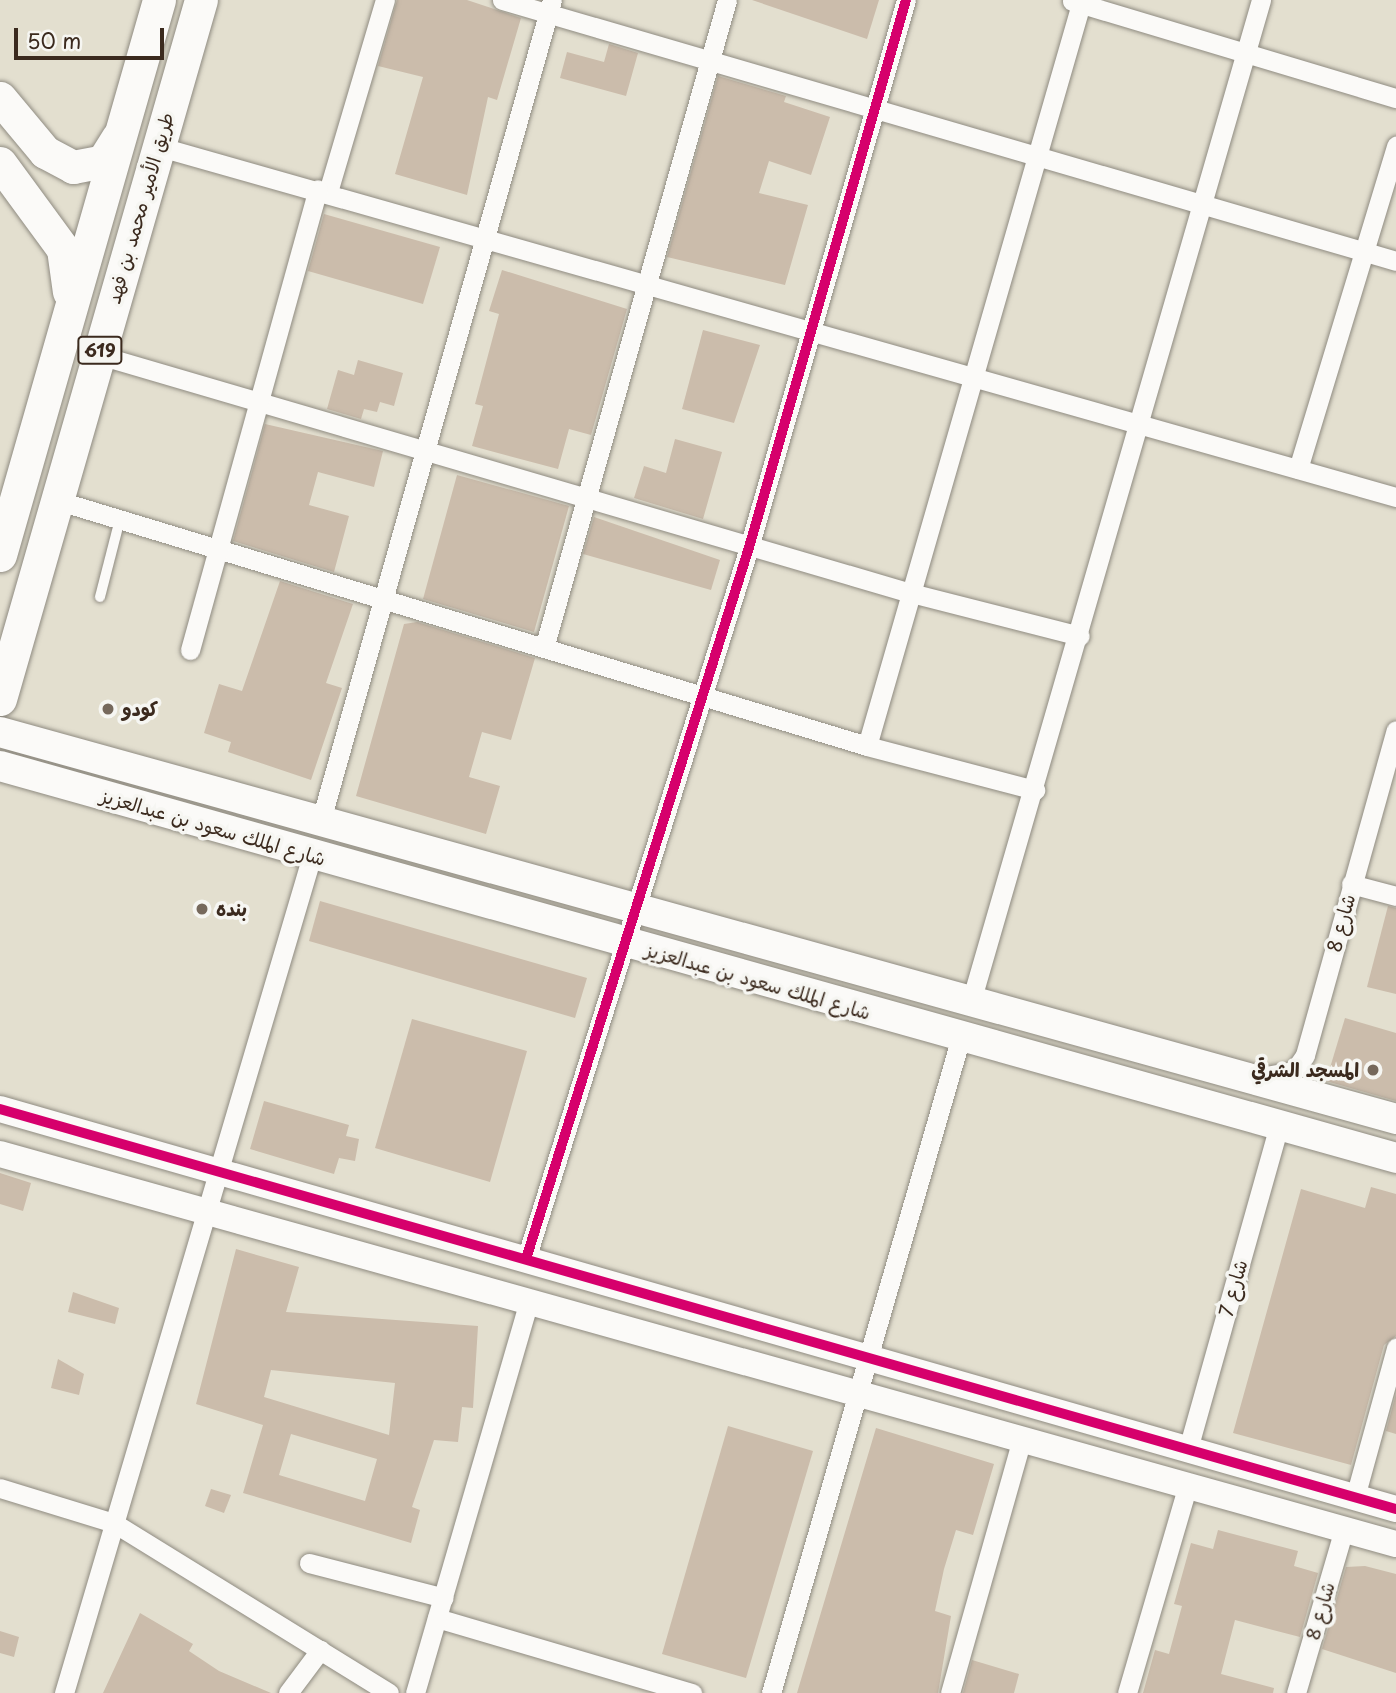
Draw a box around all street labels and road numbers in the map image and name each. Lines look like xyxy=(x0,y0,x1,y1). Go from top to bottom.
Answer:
street label: طريق الأمير محمد بن فهد xyxy=(102,110,178,306)
road number: 619 xyxy=(77,336,123,364)
street label: شارع الملك سعود بن عبدالعزيز xyxy=(98,784,328,870)
street label: شارع 8 xyxy=(1322,891,1360,955)
street label: شارع الملك سعود بن عبدالعزيز xyxy=(643,938,873,1024)
street label: شارع 7 xyxy=(1214,1257,1252,1319)
street label: شارع 8 xyxy=(1301,1579,1339,1643)

